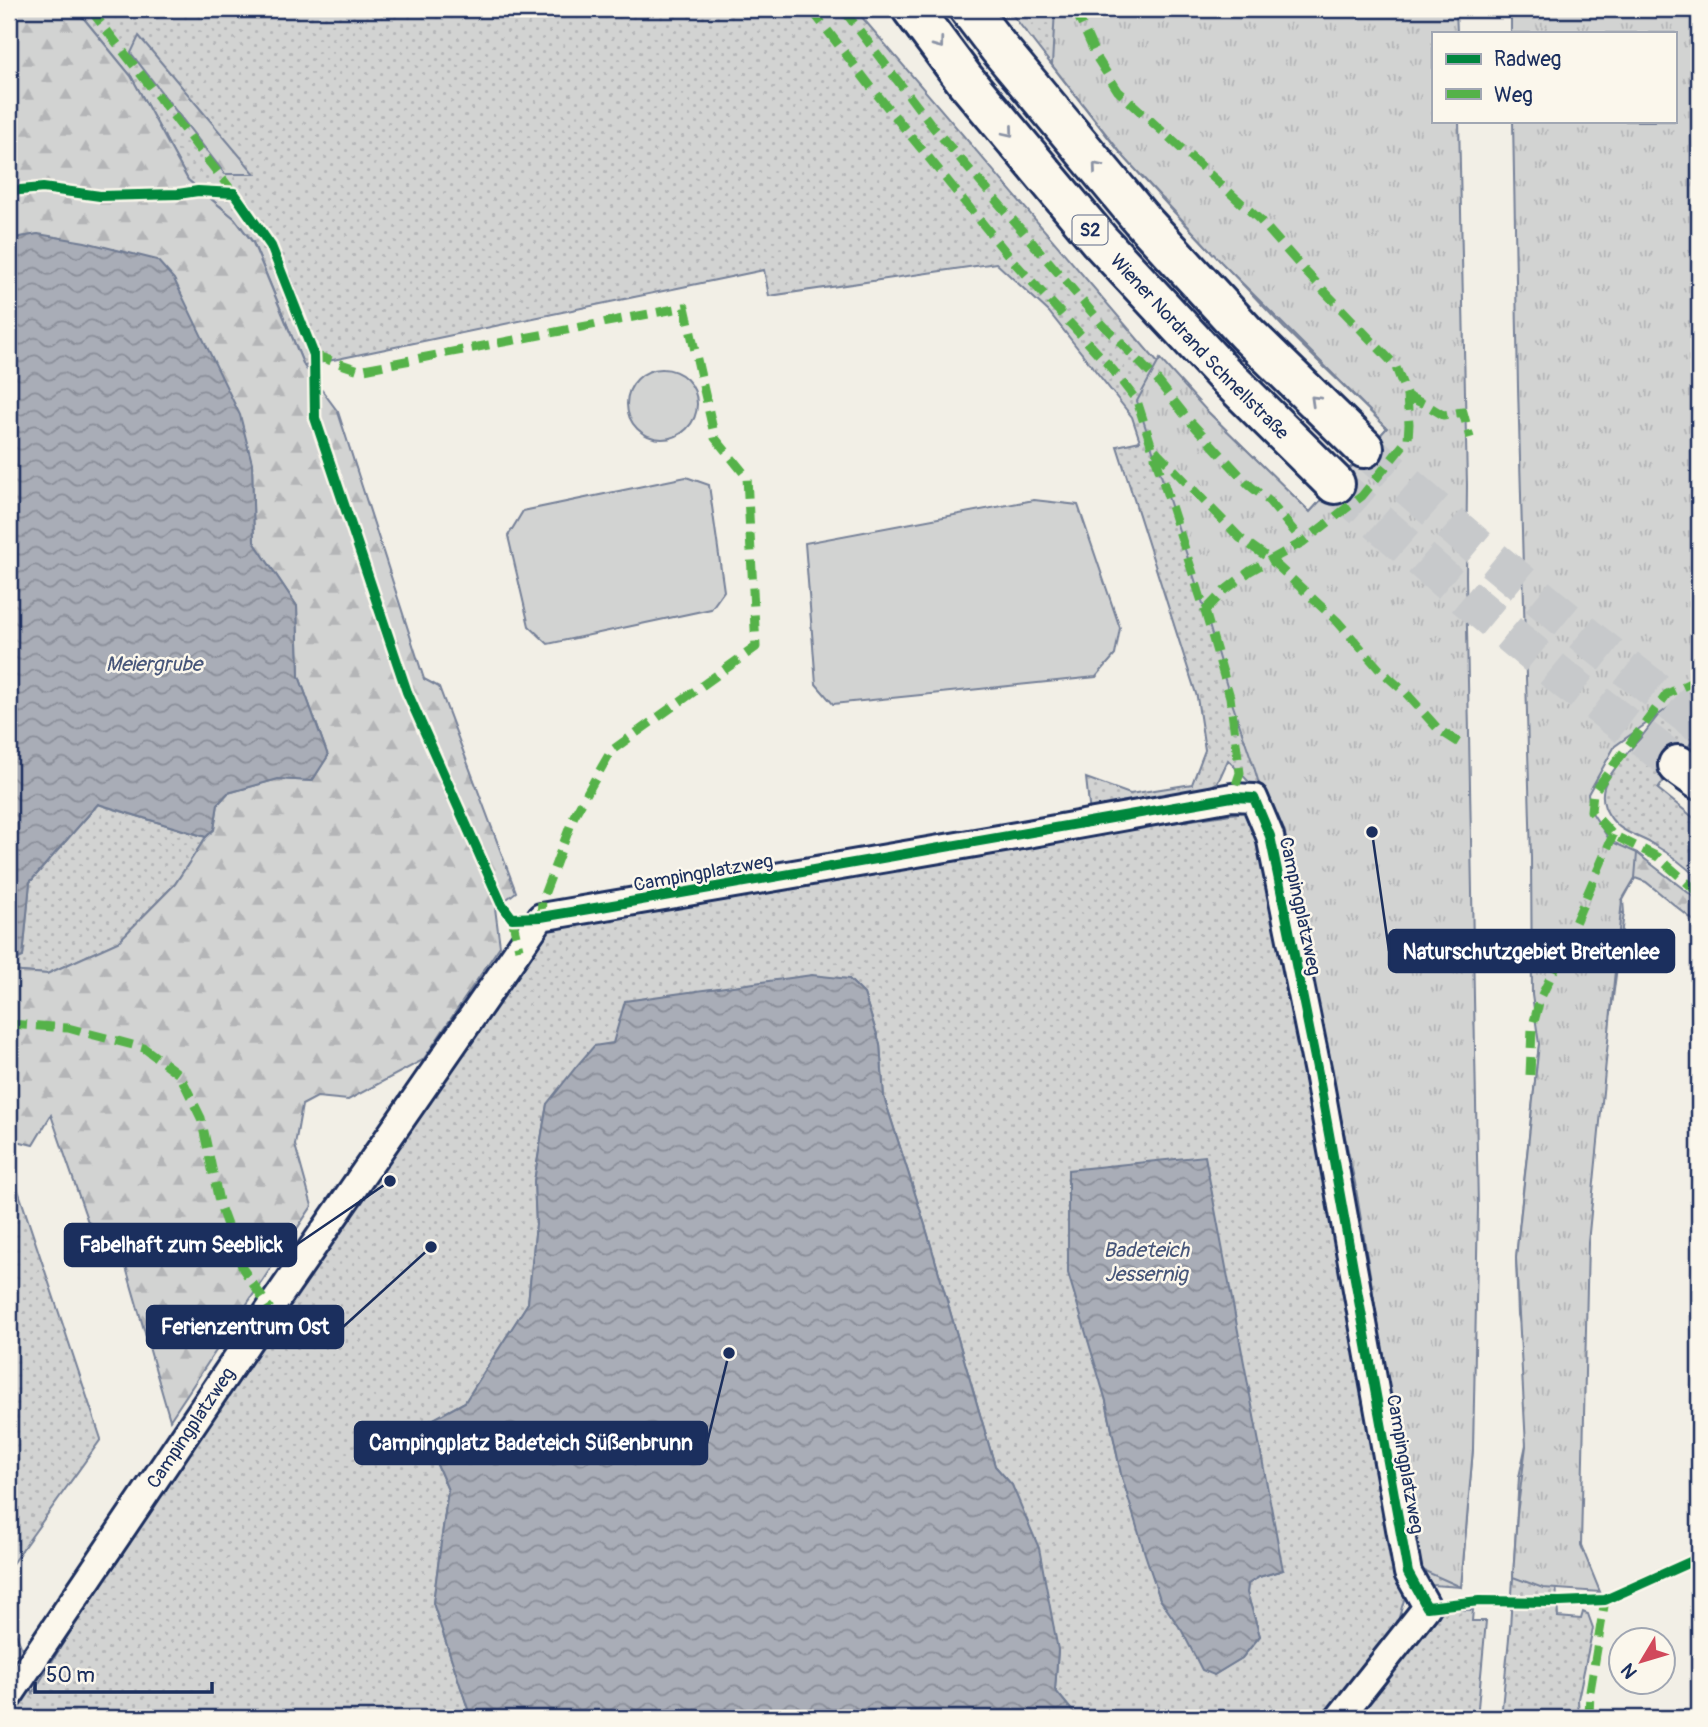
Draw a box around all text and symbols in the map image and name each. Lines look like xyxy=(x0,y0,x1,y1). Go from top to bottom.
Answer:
legend xyxy=(1432,32,1676,122)
one-way arrow xyxy=(931,36,943,49)
text: Radweg xyxy=(1494,46,1561,73)
text: Weg xyxy=(1494,82,1533,109)
one-way arrow xyxy=(1001,124,1013,137)
one-way arrow xyxy=(1093,162,1105,175)
road number: S2 xyxy=(1072,215,1108,244)
street label: Wiener Nordrand Schnellstraße xyxy=(1105,249,1294,445)
one-way arrow xyxy=(1310,396,1323,409)
water label: Meiergrube xyxy=(106,651,205,678)
street label: Campingplatzweg xyxy=(1274,835,1326,978)
street label: Campingplatzweg xyxy=(632,849,775,897)
callout: Naturschutzgebiet Breitenlee xyxy=(1389,930,1674,972)
text: Naturschutzgebiet Breitenlee xyxy=(1402,939,1660,966)
callout: Fabelhaft zum Seeblick xyxy=(65,1224,296,1266)
text: Fabelhaft zum Seeblick xyxy=(79,1232,283,1259)
water label: Badeteich Jessernig xyxy=(1103,1237,1190,1288)
callout: Ferienzentrum Ost xyxy=(147,1306,343,1348)
text: Ferienzentrum Ost xyxy=(161,1314,330,1341)
street label: Campingplatzweg xyxy=(142,1363,240,1493)
street label: Campingplatzweg xyxy=(1381,1393,1429,1536)
callout: Campingplatz Badeteich Süßenbrunn xyxy=(355,1422,707,1464)
text: Campingplatz Badeteich Süßenbrunn xyxy=(369,1430,693,1457)
north arrow xyxy=(1606,1626,1676,1696)
scale bar xyxy=(35,1650,212,1694)
text: N xyxy=(1616,1658,1643,1683)
text: 50 m xyxy=(46,1662,95,1689)

